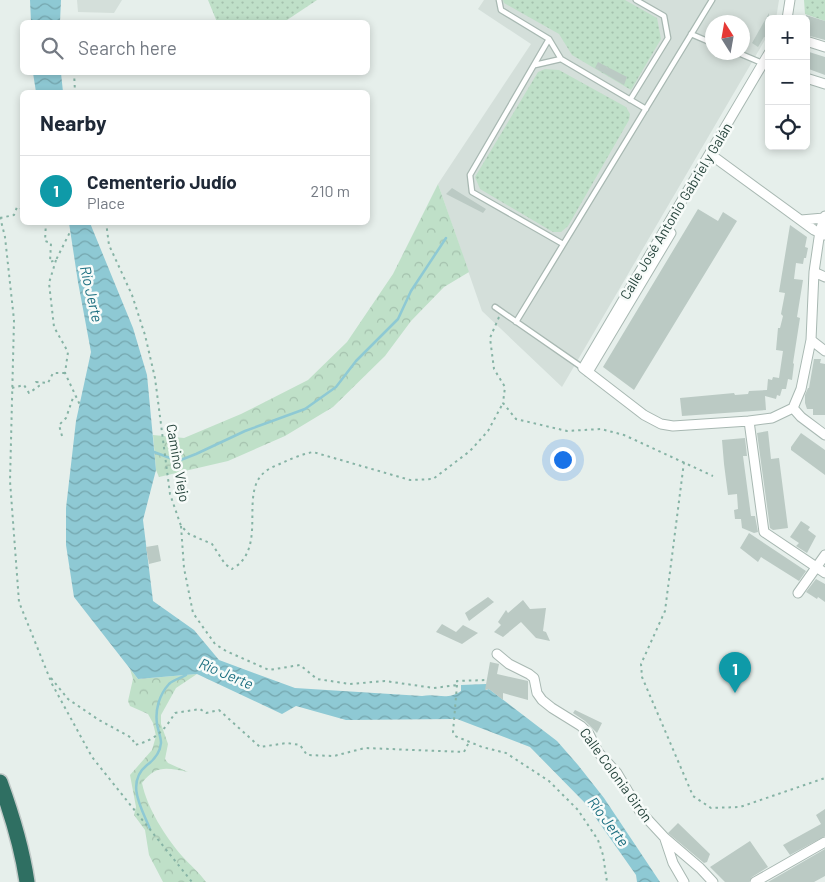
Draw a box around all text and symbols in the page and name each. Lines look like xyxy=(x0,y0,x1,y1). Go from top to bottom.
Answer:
north arrow xyxy=(705,15,750,60)
map controls xyxy=(765,15,810,150)
button: + xyxy=(765,15,810,60)
search box xyxy=(20,20,370,75)
icon: search xyxy=(38,34,66,62)
text: Search here xyxy=(78,36,177,59)
button: − xyxy=(765,60,810,105)
button: locate xyxy=(765,105,810,150)
text: Nearby xyxy=(40,110,106,135)
street label: Calle José Antonio Gabriel y Galán xyxy=(616,119,735,302)
text: Cementerio Judío xyxy=(87,170,237,193)
text: 1 xyxy=(53,181,59,200)
text: 210 m xyxy=(311,181,350,200)
text: Place xyxy=(87,193,125,212)
water label: Río Jerte xyxy=(77,264,107,324)
street label: Camino Viejo xyxy=(163,423,194,503)
your location xyxy=(550,447,576,473)
pin: 1 xyxy=(719,652,751,693)
water label: Río Jerte xyxy=(196,654,257,693)
street label: Calle Colonia Girón xyxy=(576,724,656,825)
water label: Río Jerte xyxy=(584,793,633,850)

